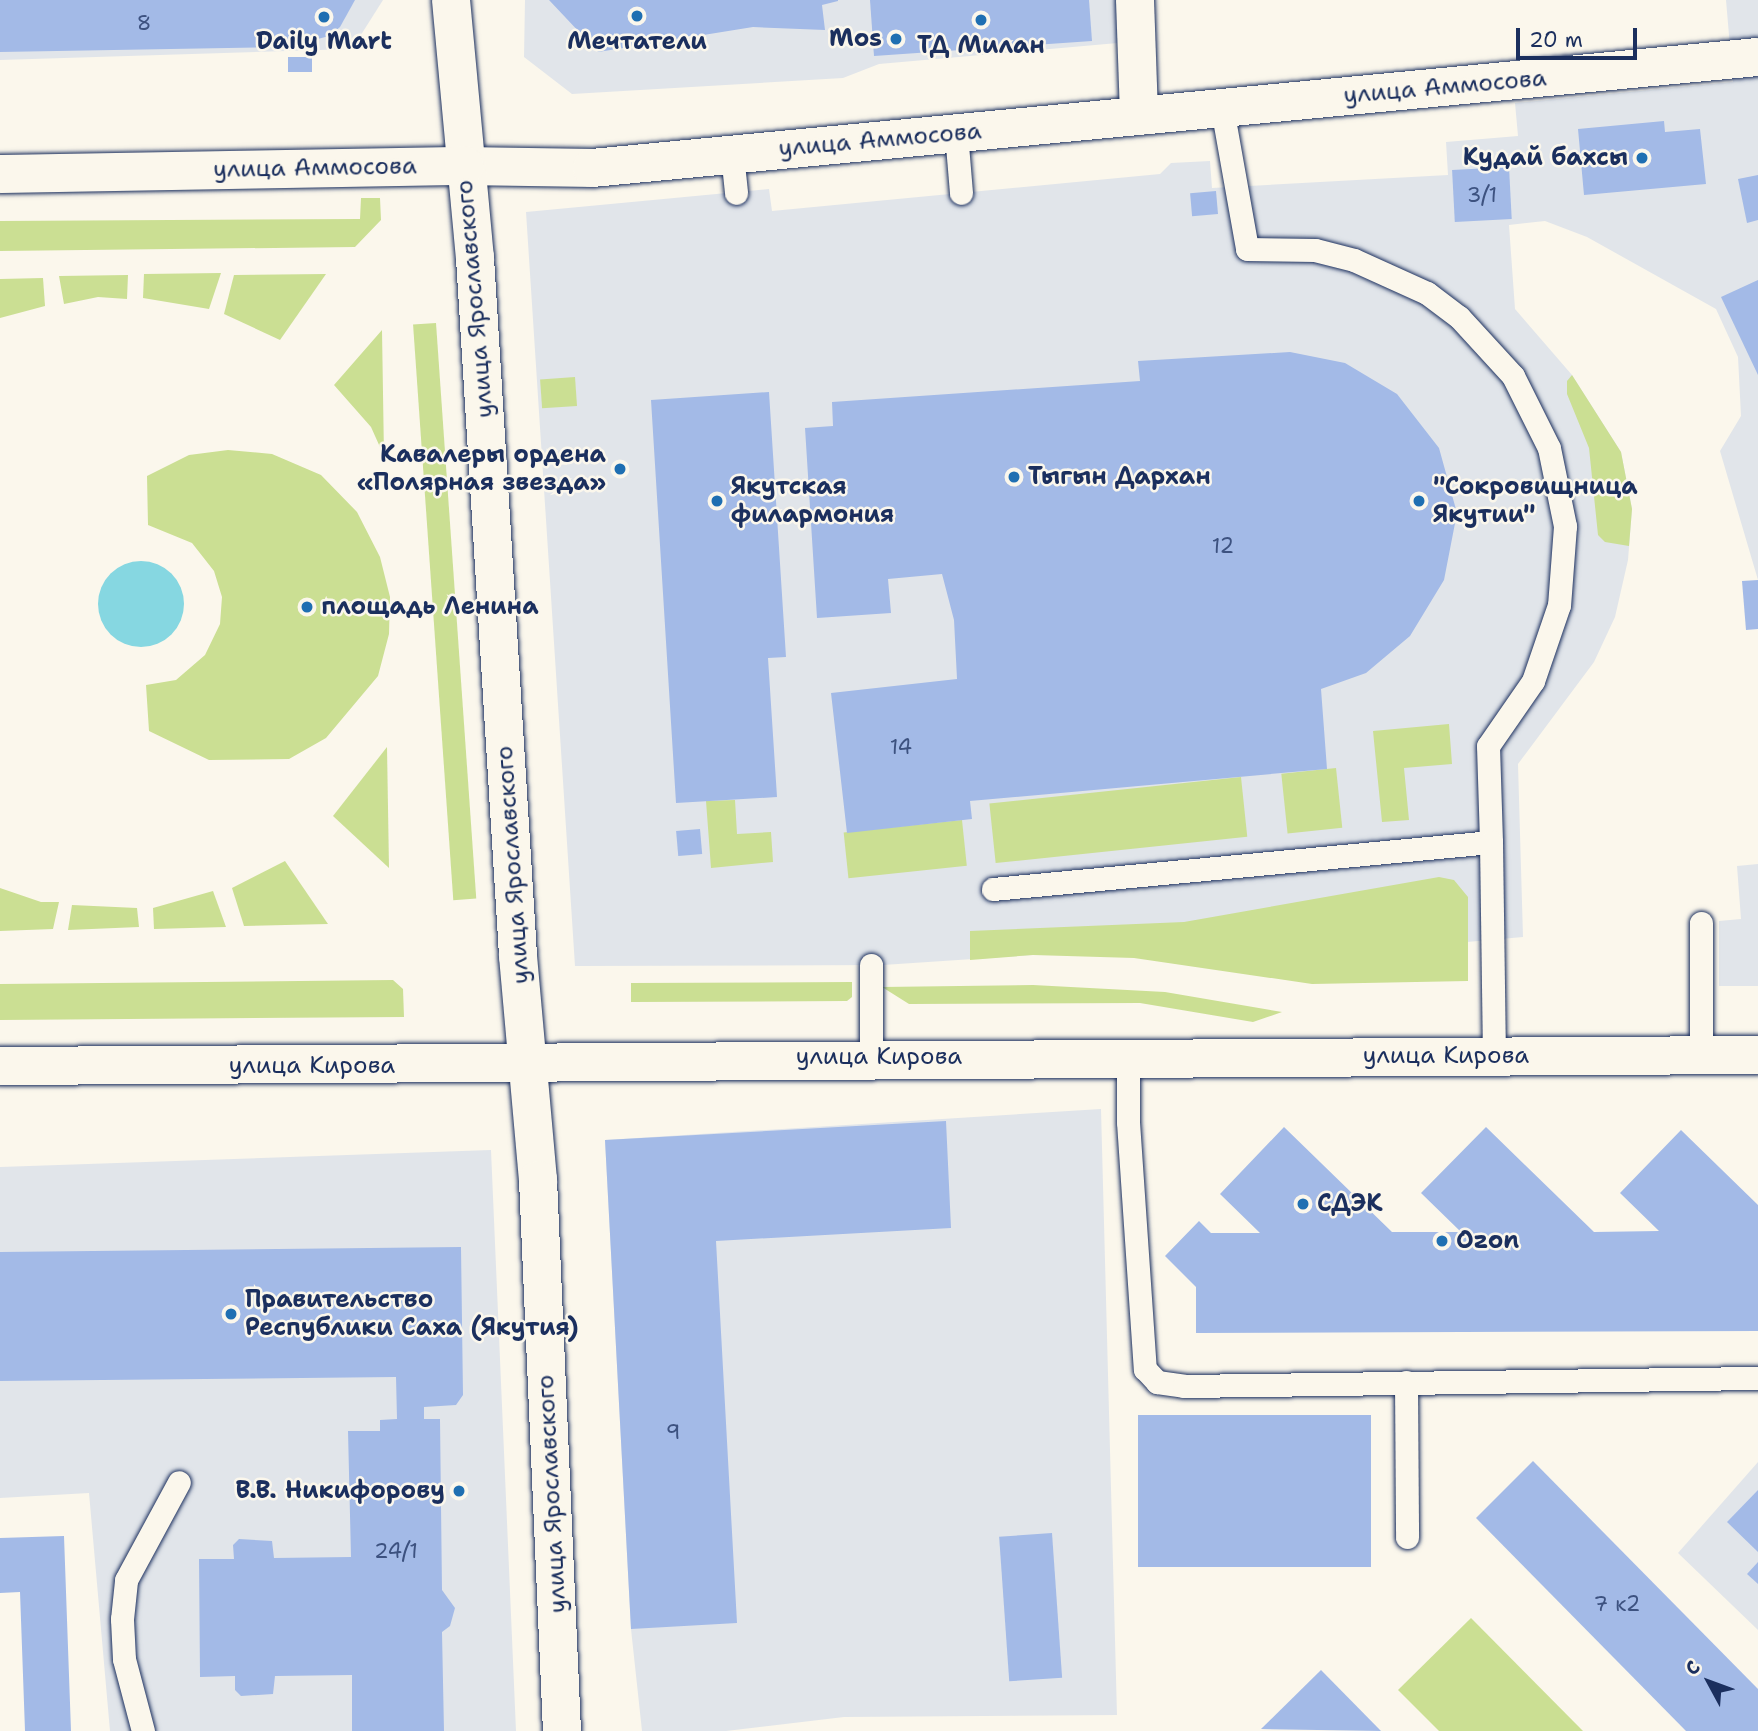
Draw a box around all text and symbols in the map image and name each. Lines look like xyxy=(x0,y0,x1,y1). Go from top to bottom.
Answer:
marker: Мечтатели xyxy=(629,8,645,24)
marker: Daily Mart xyxy=(316,9,332,25)
house number: 8 xyxy=(137,10,151,36)
marker: ТД Милан xyxy=(973,12,989,28)
scale bar xyxy=(1520,14,1641,58)
place label: Mos xyxy=(829,25,882,53)
text: 20 m xyxy=(1529,26,1583,54)
place label: Daily Mart xyxy=(256,28,392,56)
place label: Мечтатели xyxy=(567,28,707,56)
marker: Mos xyxy=(888,31,904,47)
place label: ТД Милан xyxy=(917,32,1045,60)
street label: улица Аммосова xyxy=(1342,64,1548,110)
street label: улица Аммосова xyxy=(777,117,983,163)
place label: Кудай бахсы xyxy=(1463,144,1628,172)
marker: Кудай бахсы xyxy=(1634,150,1650,166)
street label: улица Аммосова xyxy=(213,152,417,184)
street label: улица Ярославского xyxy=(450,179,500,419)
house number: 3/1 xyxy=(1467,182,1497,208)
place label: Кавалеры ордена «Полярная звезда» xyxy=(357,441,606,497)
marker: Кавалеры ордена «Полярная звезда» xyxy=(612,461,628,477)
place label: Тыгын Дархан xyxy=(1028,463,1211,491)
marker: Тыгын Дархан xyxy=(1006,469,1022,485)
place label: Якутская филармония xyxy=(731,473,894,529)
place label: "Сокровищница Якутии" xyxy=(1433,473,1638,529)
marker: Якутская филармония xyxy=(709,493,725,509)
marker: "Сокровищница Якутии" xyxy=(1411,493,1427,509)
house number: 12 xyxy=(1212,533,1234,559)
place label: площадь Ленина xyxy=(321,593,539,621)
marker: площадь Ленина xyxy=(299,599,315,615)
house number: 14 xyxy=(890,734,912,760)
street label: улица Ярославского xyxy=(490,745,536,985)
street label: улица Кирова xyxy=(1363,1042,1529,1070)
street label: улица Кирова xyxy=(796,1043,962,1071)
street label: улица Кирова xyxy=(229,1052,395,1080)
place label: СДЭК xyxy=(1317,1190,1383,1218)
marker: СДЭК xyxy=(1295,1196,1311,1212)
place label: Ozon xyxy=(1456,1227,1519,1255)
marker: Ozon xyxy=(1434,1233,1450,1249)
place label: Правительство Республики Саха (Якутия) xyxy=(245,1286,579,1342)
marker: Правительство Республики Саха (Якутия) xyxy=(223,1306,239,1322)
street label: улица Ярославского xyxy=(531,1374,573,1614)
house number: 9 xyxy=(666,1419,680,1445)
place label: В.В. Никифорову xyxy=(235,1477,445,1505)
marker: В.В. Никифорову xyxy=(451,1483,467,1499)
house number: 24/1 xyxy=(374,1538,418,1564)
house number: 7 к2 xyxy=(1593,1591,1641,1617)
north arrow xyxy=(1674,1647,1744,1717)
text: С xyxy=(1680,1655,1706,1681)

